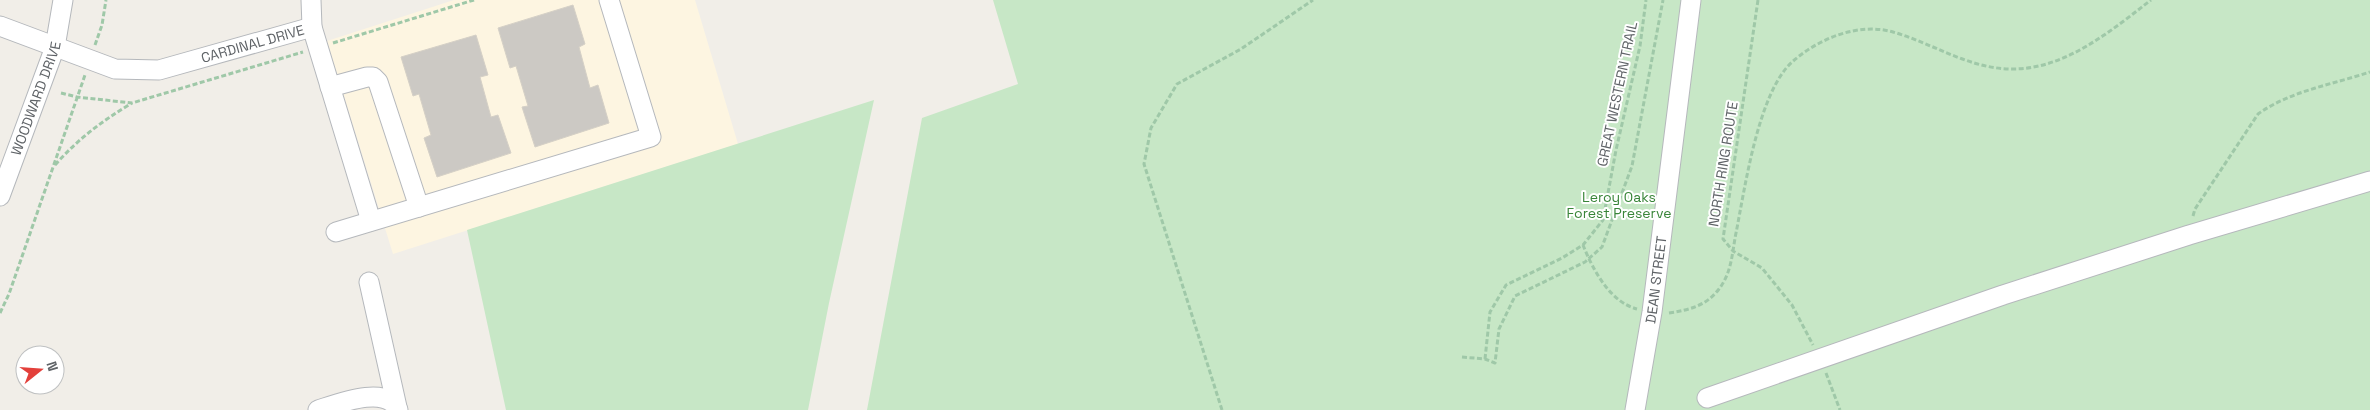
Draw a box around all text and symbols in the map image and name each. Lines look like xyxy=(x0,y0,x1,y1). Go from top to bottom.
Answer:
street label: GREAT WESTERN TRAIL xyxy=(1593,19,1641,168)
street label: CARDINAL DRIVE xyxy=(199,21,306,67)
street label: WOODWARD DRIVE xyxy=(7,40,65,158)
street label: NORTH RING ROUTE xyxy=(1704,100,1742,228)
park label: Leroy Oaks Forest Preserve xyxy=(1567,188,1671,222)
street label: DEAN STREET xyxy=(1641,235,1670,325)
north arrow xyxy=(15,345,65,395)
text: N xyxy=(42,359,62,373)

